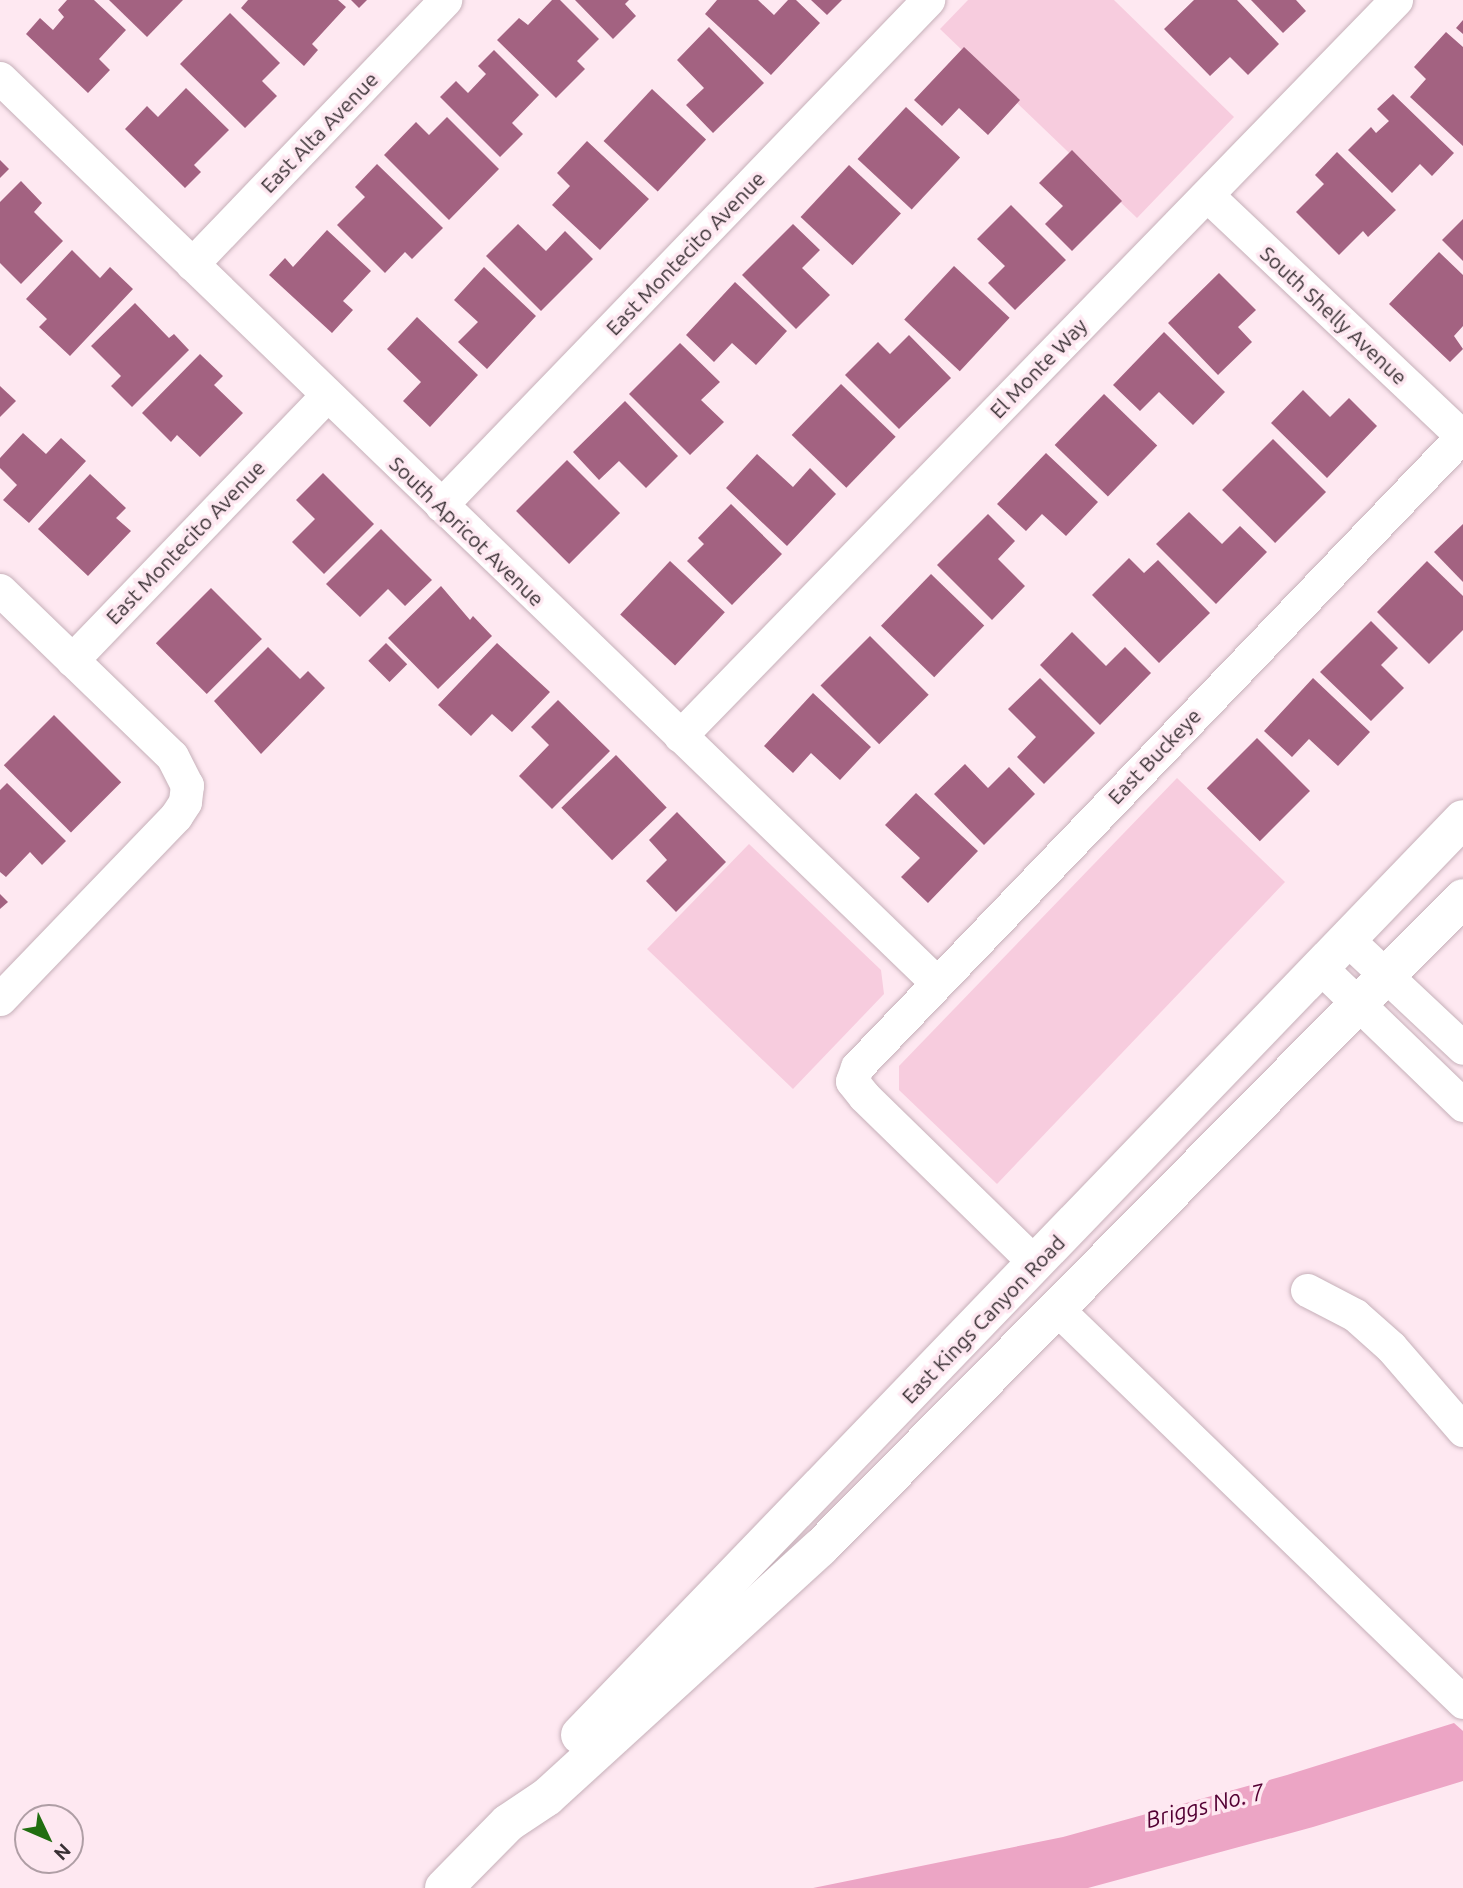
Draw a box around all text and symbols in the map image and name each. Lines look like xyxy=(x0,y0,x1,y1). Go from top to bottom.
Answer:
street label: East Alta Avenue xyxy=(255,66,383,198)
street label: East Montecito Avenue xyxy=(600,166,770,340)
street label: South Shelly Avenue xyxy=(1255,240,1413,390)
street label: El Monte Way xyxy=(984,313,1092,423)
street label: South Apricot Avenue xyxy=(384,451,550,611)
street label: East Montecito Avenue xyxy=(100,455,270,629)
street label: East Buckeye xyxy=(1102,703,1206,809)
street label: East Kings Canyon Road xyxy=(896,1230,1070,1408)
water label: Briggs No. 7 xyxy=(1143,1778,1267,1834)
north arrow xyxy=(14,1804,84,1874)
text: N xyxy=(50,1839,76,1865)

